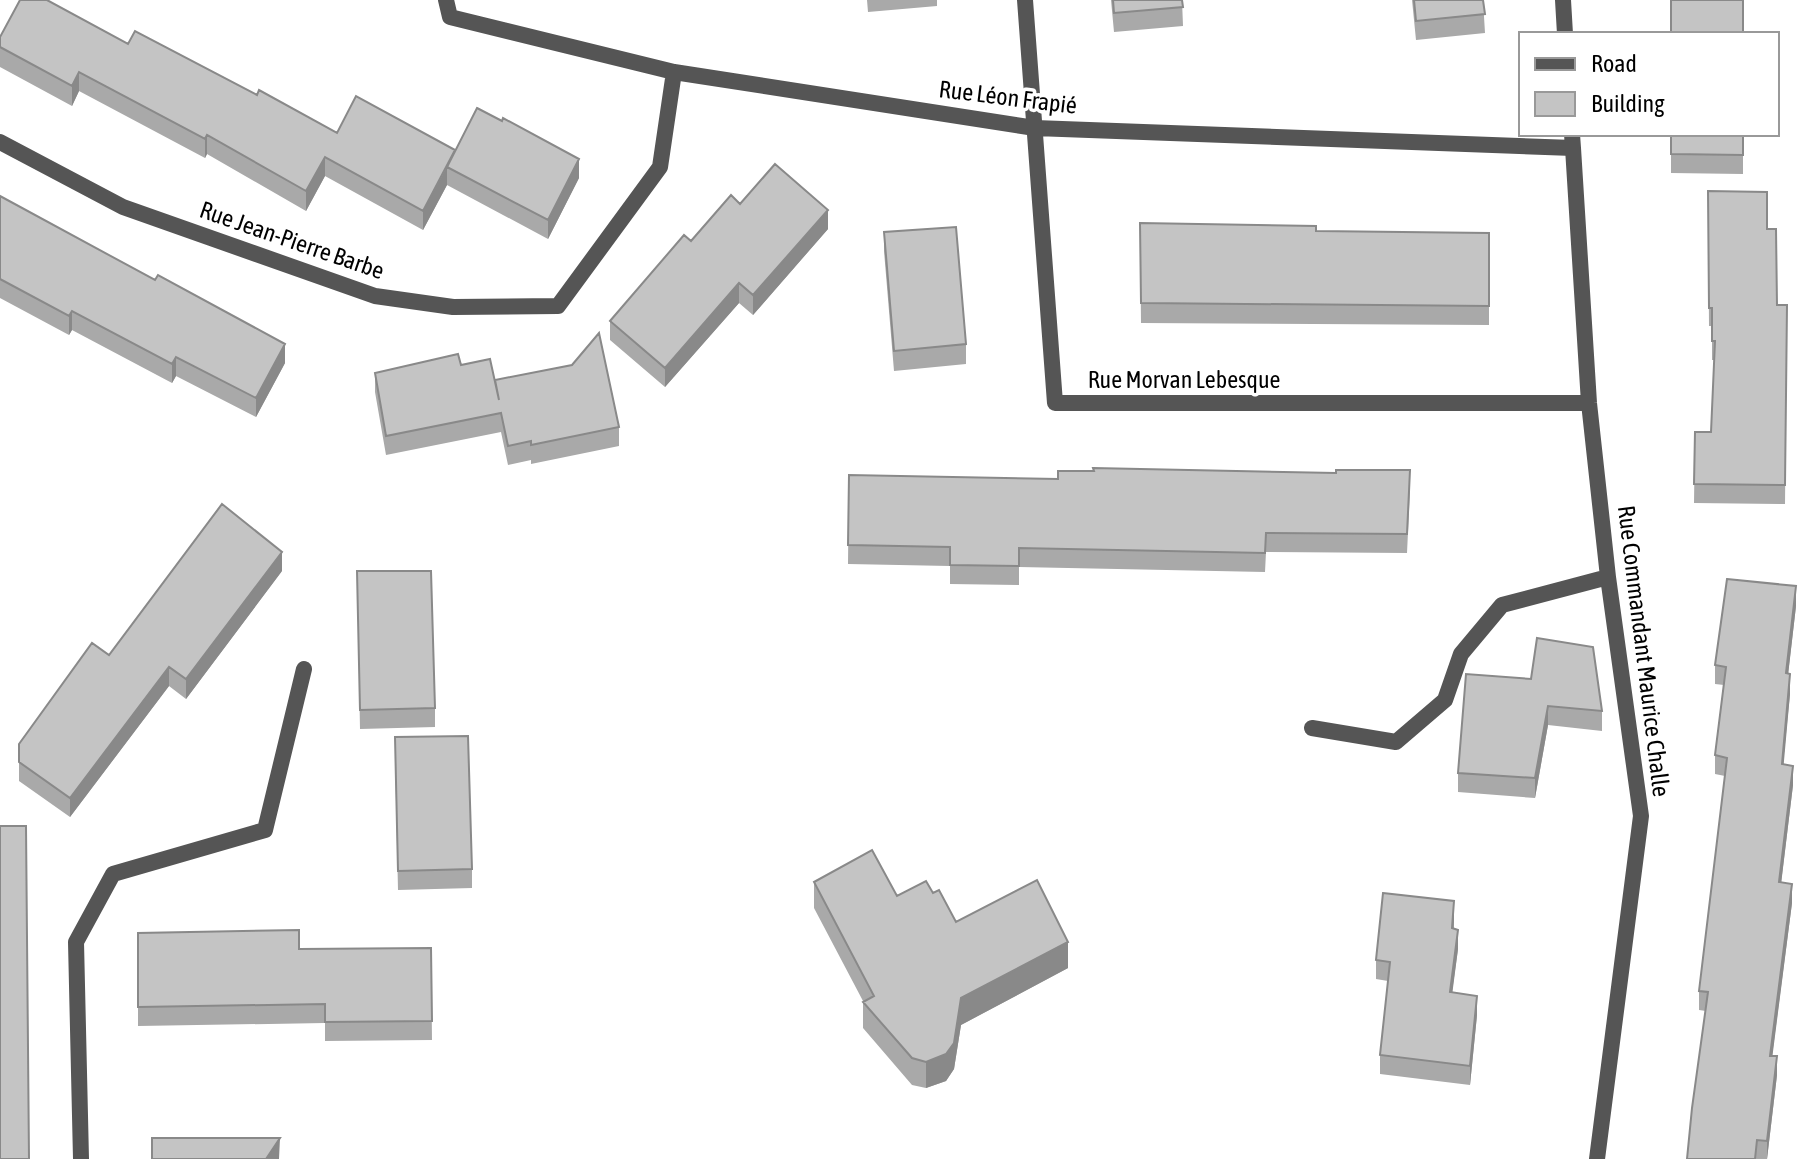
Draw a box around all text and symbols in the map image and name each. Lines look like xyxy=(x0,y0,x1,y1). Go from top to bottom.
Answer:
legend xyxy=(1519,32,1779,136)
text: Road xyxy=(1591,50,1637,77)
street label: Rue Léon Frapié xyxy=(937,75,1079,119)
text: Building xyxy=(1591,90,1665,117)
street label: Rue Jean-Pierre Barbe xyxy=(196,196,388,284)
street label: Rue Morvan Lebesque xyxy=(1088,366,1280,393)
street label: Rue Commandant Maurice Challe xyxy=(1613,504,1675,798)

